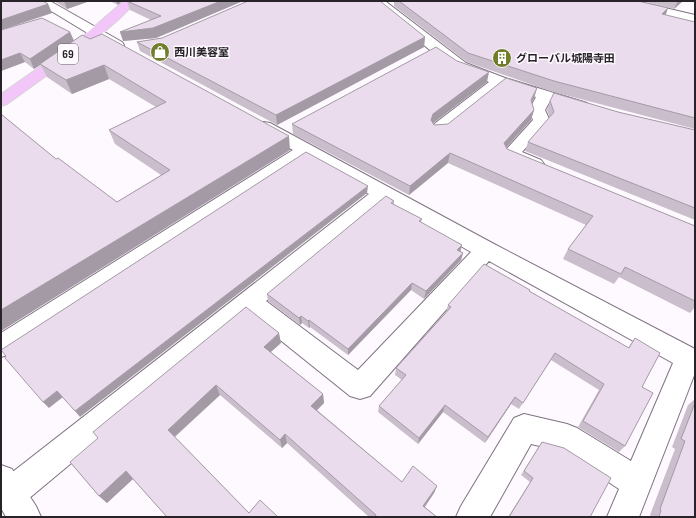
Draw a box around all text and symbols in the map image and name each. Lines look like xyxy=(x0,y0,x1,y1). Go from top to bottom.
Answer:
shop icon: 西川美容室 xyxy=(149,41,171,63)
road number: 69 xyxy=(58,44,78,64)
place label: 西川美容室 xyxy=(174,46,229,59)
building icon: グローバル城陽寺田 xyxy=(491,47,513,69)
place label: グローバル城陽寺田 xyxy=(516,52,615,65)

